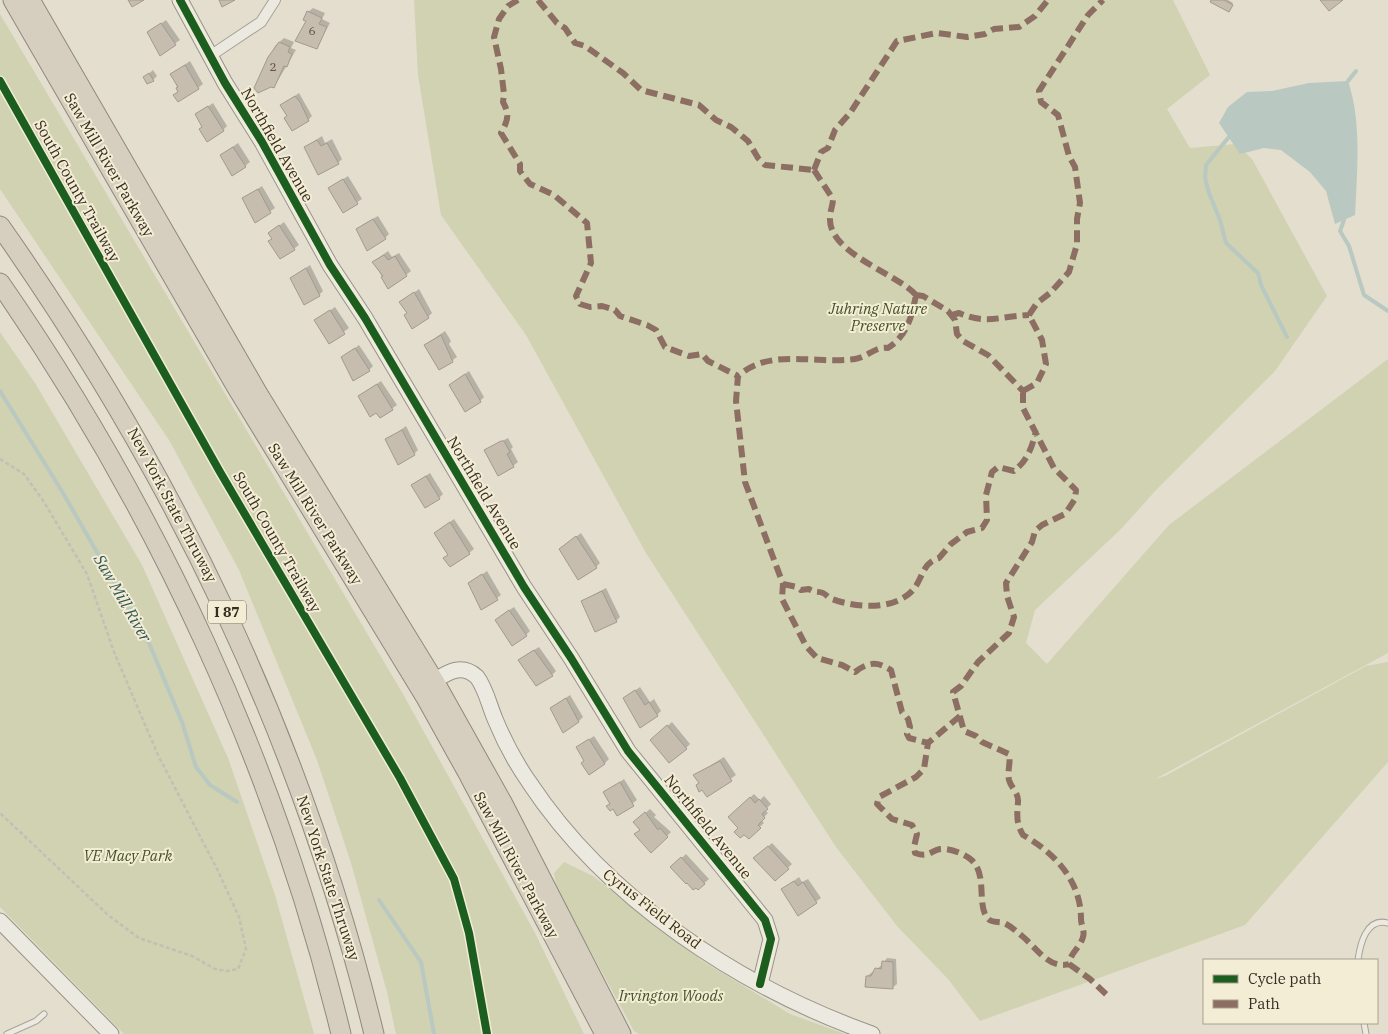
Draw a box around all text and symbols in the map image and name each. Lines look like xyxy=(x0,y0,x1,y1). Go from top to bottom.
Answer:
house number: 6 xyxy=(308,23,316,38)
house number: 2 xyxy=(269,59,277,74)
street label: Northfield Avenue xyxy=(237,84,318,205)
street label: Saw Mill River Parkway xyxy=(60,89,159,240)
street label: South County Trailway xyxy=(30,116,124,265)
park label: Juhring Nature Preserve xyxy=(828,299,928,335)
street label: New York State Thruway xyxy=(124,424,221,585)
street label: Northfield Avenue xyxy=(443,433,526,553)
street label: Saw Mill River Parkway xyxy=(264,439,367,588)
street label: South County Trailway xyxy=(229,468,326,616)
water label: Saw Mill River xyxy=(89,550,157,646)
road number: I 87 xyxy=(208,600,246,624)
street label: Northfield Avenue xyxy=(660,771,756,883)
street label: Saw Mill River Parkway xyxy=(470,788,563,941)
street label: New York State Thruway xyxy=(293,793,364,963)
park label: VE Macy Park xyxy=(84,846,173,865)
street label: Cyrus Field Road xyxy=(599,864,705,953)
legend xyxy=(1203,959,1378,1024)
text: Cycle path xyxy=(1248,969,1321,988)
park label: Irvington Woods xyxy=(618,986,724,1005)
text: Path xyxy=(1248,994,1280,1013)

